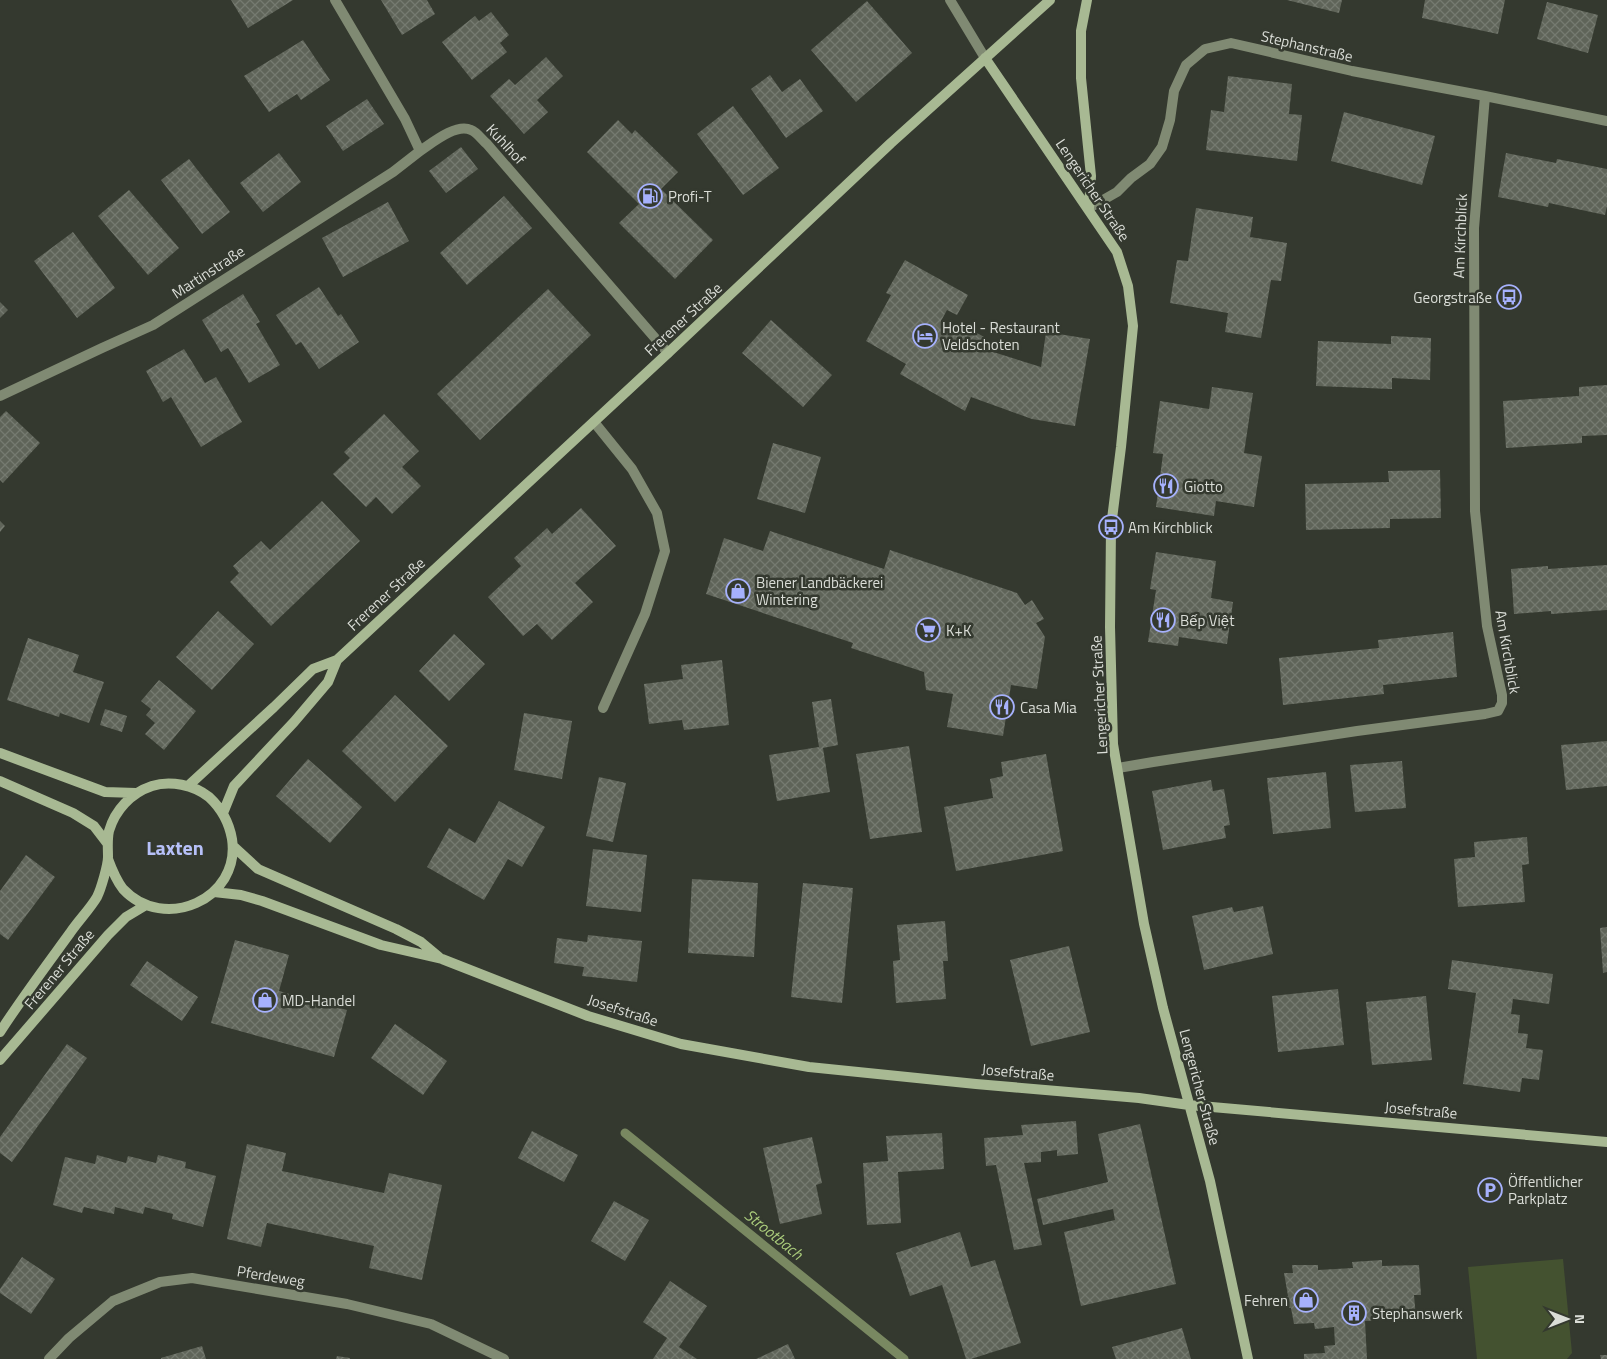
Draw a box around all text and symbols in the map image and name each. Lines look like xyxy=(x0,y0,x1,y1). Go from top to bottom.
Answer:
street label: Stephanstraße xyxy=(1259,24,1355,68)
street label: Kuhlhof xyxy=(481,118,531,170)
street label: Lengericher Straße xyxy=(1050,134,1136,246)
fuel station icon: Profi-T xyxy=(637,183,663,209)
place label: Profi-T xyxy=(668,185,712,208)
street label: Am Kirchblick xyxy=(1447,193,1473,279)
street label: Martinstraße xyxy=(167,240,249,304)
street label: Frerener Straße xyxy=(639,277,727,361)
bus stop icon: Georgstraße xyxy=(1496,284,1522,310)
place label: Georgstraße xyxy=(1413,286,1492,309)
place label: Hotel - Restaurant Veldschoten xyxy=(942,316,1061,356)
hotel icon: Hotel - Restaurant Veldschoten xyxy=(912,323,938,349)
restaurant icon: Giotto xyxy=(1153,473,1179,499)
place label: Giotto xyxy=(1184,475,1223,498)
bus stop icon: Am Kirchblick xyxy=(1098,514,1124,540)
place label: Am Kirchblick xyxy=(1128,516,1213,539)
street label: Frerener Straße xyxy=(342,552,430,636)
place label: Biener Landbäckerei Wintering xyxy=(756,571,883,611)
shop icon: Biener Landbäckerei Wintering xyxy=(725,578,751,604)
restaurant icon: Bếp Việt xyxy=(1150,607,1176,633)
street label: Am Kirchblick xyxy=(1489,608,1527,696)
place label: Bếp Việt xyxy=(1180,609,1235,632)
supermarket icon: K+K xyxy=(915,617,941,643)
place label: K+K xyxy=(946,619,972,642)
street label: Lengericher Straße xyxy=(1084,635,1114,755)
restaurant icon: Casa Mia xyxy=(989,694,1015,720)
place label: Casa Mia xyxy=(1020,696,1077,719)
district label: Laxten xyxy=(146,832,204,863)
street label: Frerener Straße xyxy=(18,924,100,1014)
shop icon: MD-Handel xyxy=(252,987,278,1013)
street label: Josefstraße xyxy=(585,988,661,1032)
place label: MD-Handel xyxy=(282,989,356,1012)
street label: Lengericher Straße xyxy=(1173,1026,1227,1148)
street label: Josefstraße xyxy=(981,1057,1055,1087)
street label: Josefstraße xyxy=(1384,1095,1458,1125)
place label: Öffentlicher Parkplatz xyxy=(1508,1170,1583,1210)
parking icon: Öffentlicher Parkplatz xyxy=(1477,1177,1503,1203)
water label: Strootbach xyxy=(740,1203,809,1266)
street label: Pferdeweg xyxy=(235,1259,307,1293)
shop icon: Fehren xyxy=(1293,1287,1319,1313)
place label: Fehren xyxy=(1244,1289,1288,1312)
north arrow xyxy=(1542,1294,1592,1344)
building icon: Stephanswerk xyxy=(1341,1300,1367,1326)
place label: Stephanswerk xyxy=(1372,1302,1463,1325)
text: N xyxy=(1570,1314,1591,1324)

